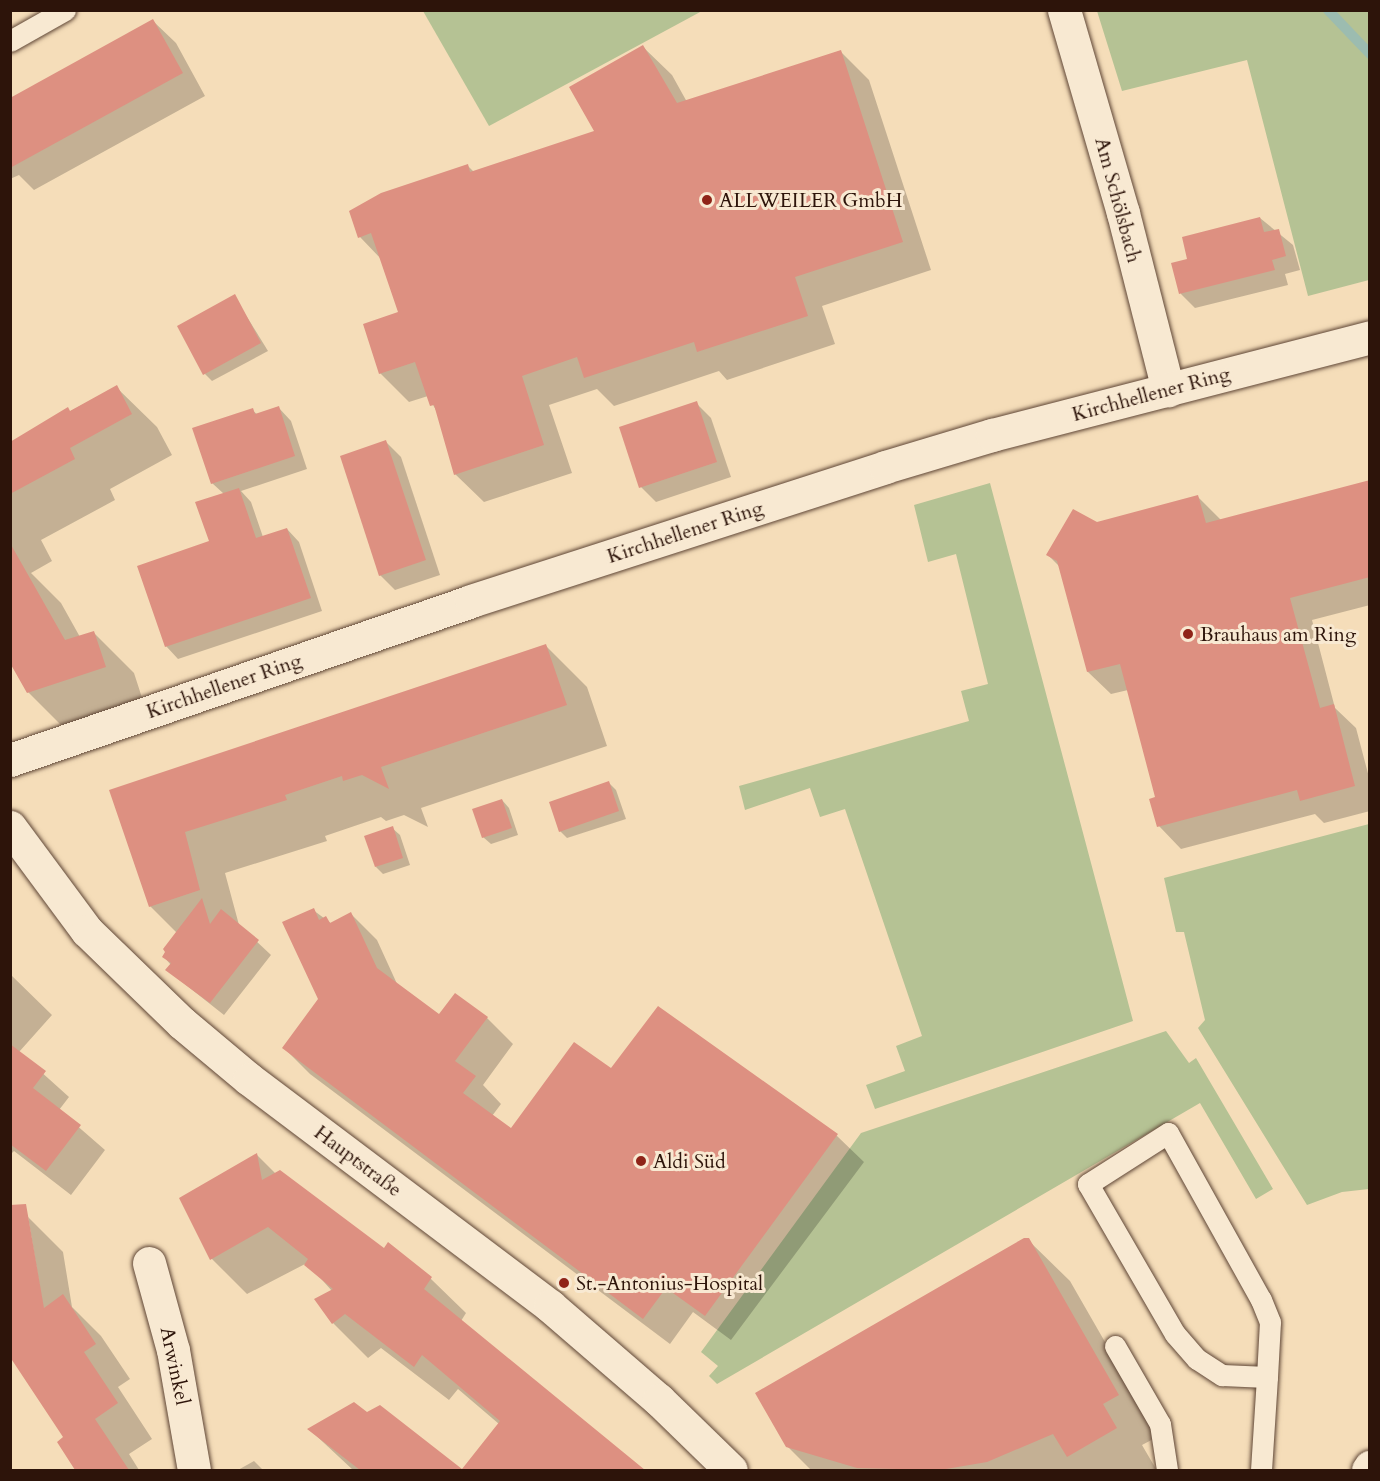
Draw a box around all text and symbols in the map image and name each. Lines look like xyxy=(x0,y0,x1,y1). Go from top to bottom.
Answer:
street label: Am Schölsbach xyxy=(1090,135,1146,265)
place label: ALLWEILER GmbH xyxy=(719,188,903,212)
marker: ALLWEILER GmbH xyxy=(700,193,714,207)
street label: Kirchhellener Ring xyxy=(1069,361,1233,427)
street label: Kirchhellener Ring xyxy=(604,495,766,569)
place label: Brauhaus am Ring xyxy=(1200,622,1356,646)
marker: Brauhaus am Ring xyxy=(1181,627,1195,641)
street label: Kirchhellener Ring xyxy=(143,648,305,724)
street label: Hauptstraße xyxy=(310,1120,406,1202)
place label: Aldi Süd xyxy=(653,1149,726,1173)
marker: Aldi Süd xyxy=(634,1154,648,1168)
place label: St.-Antonius-Hospital xyxy=(576,1271,763,1295)
marker: St.-Antonius-Hospital xyxy=(557,1276,571,1290)
street label: Arwinkel xyxy=(155,1325,195,1407)

